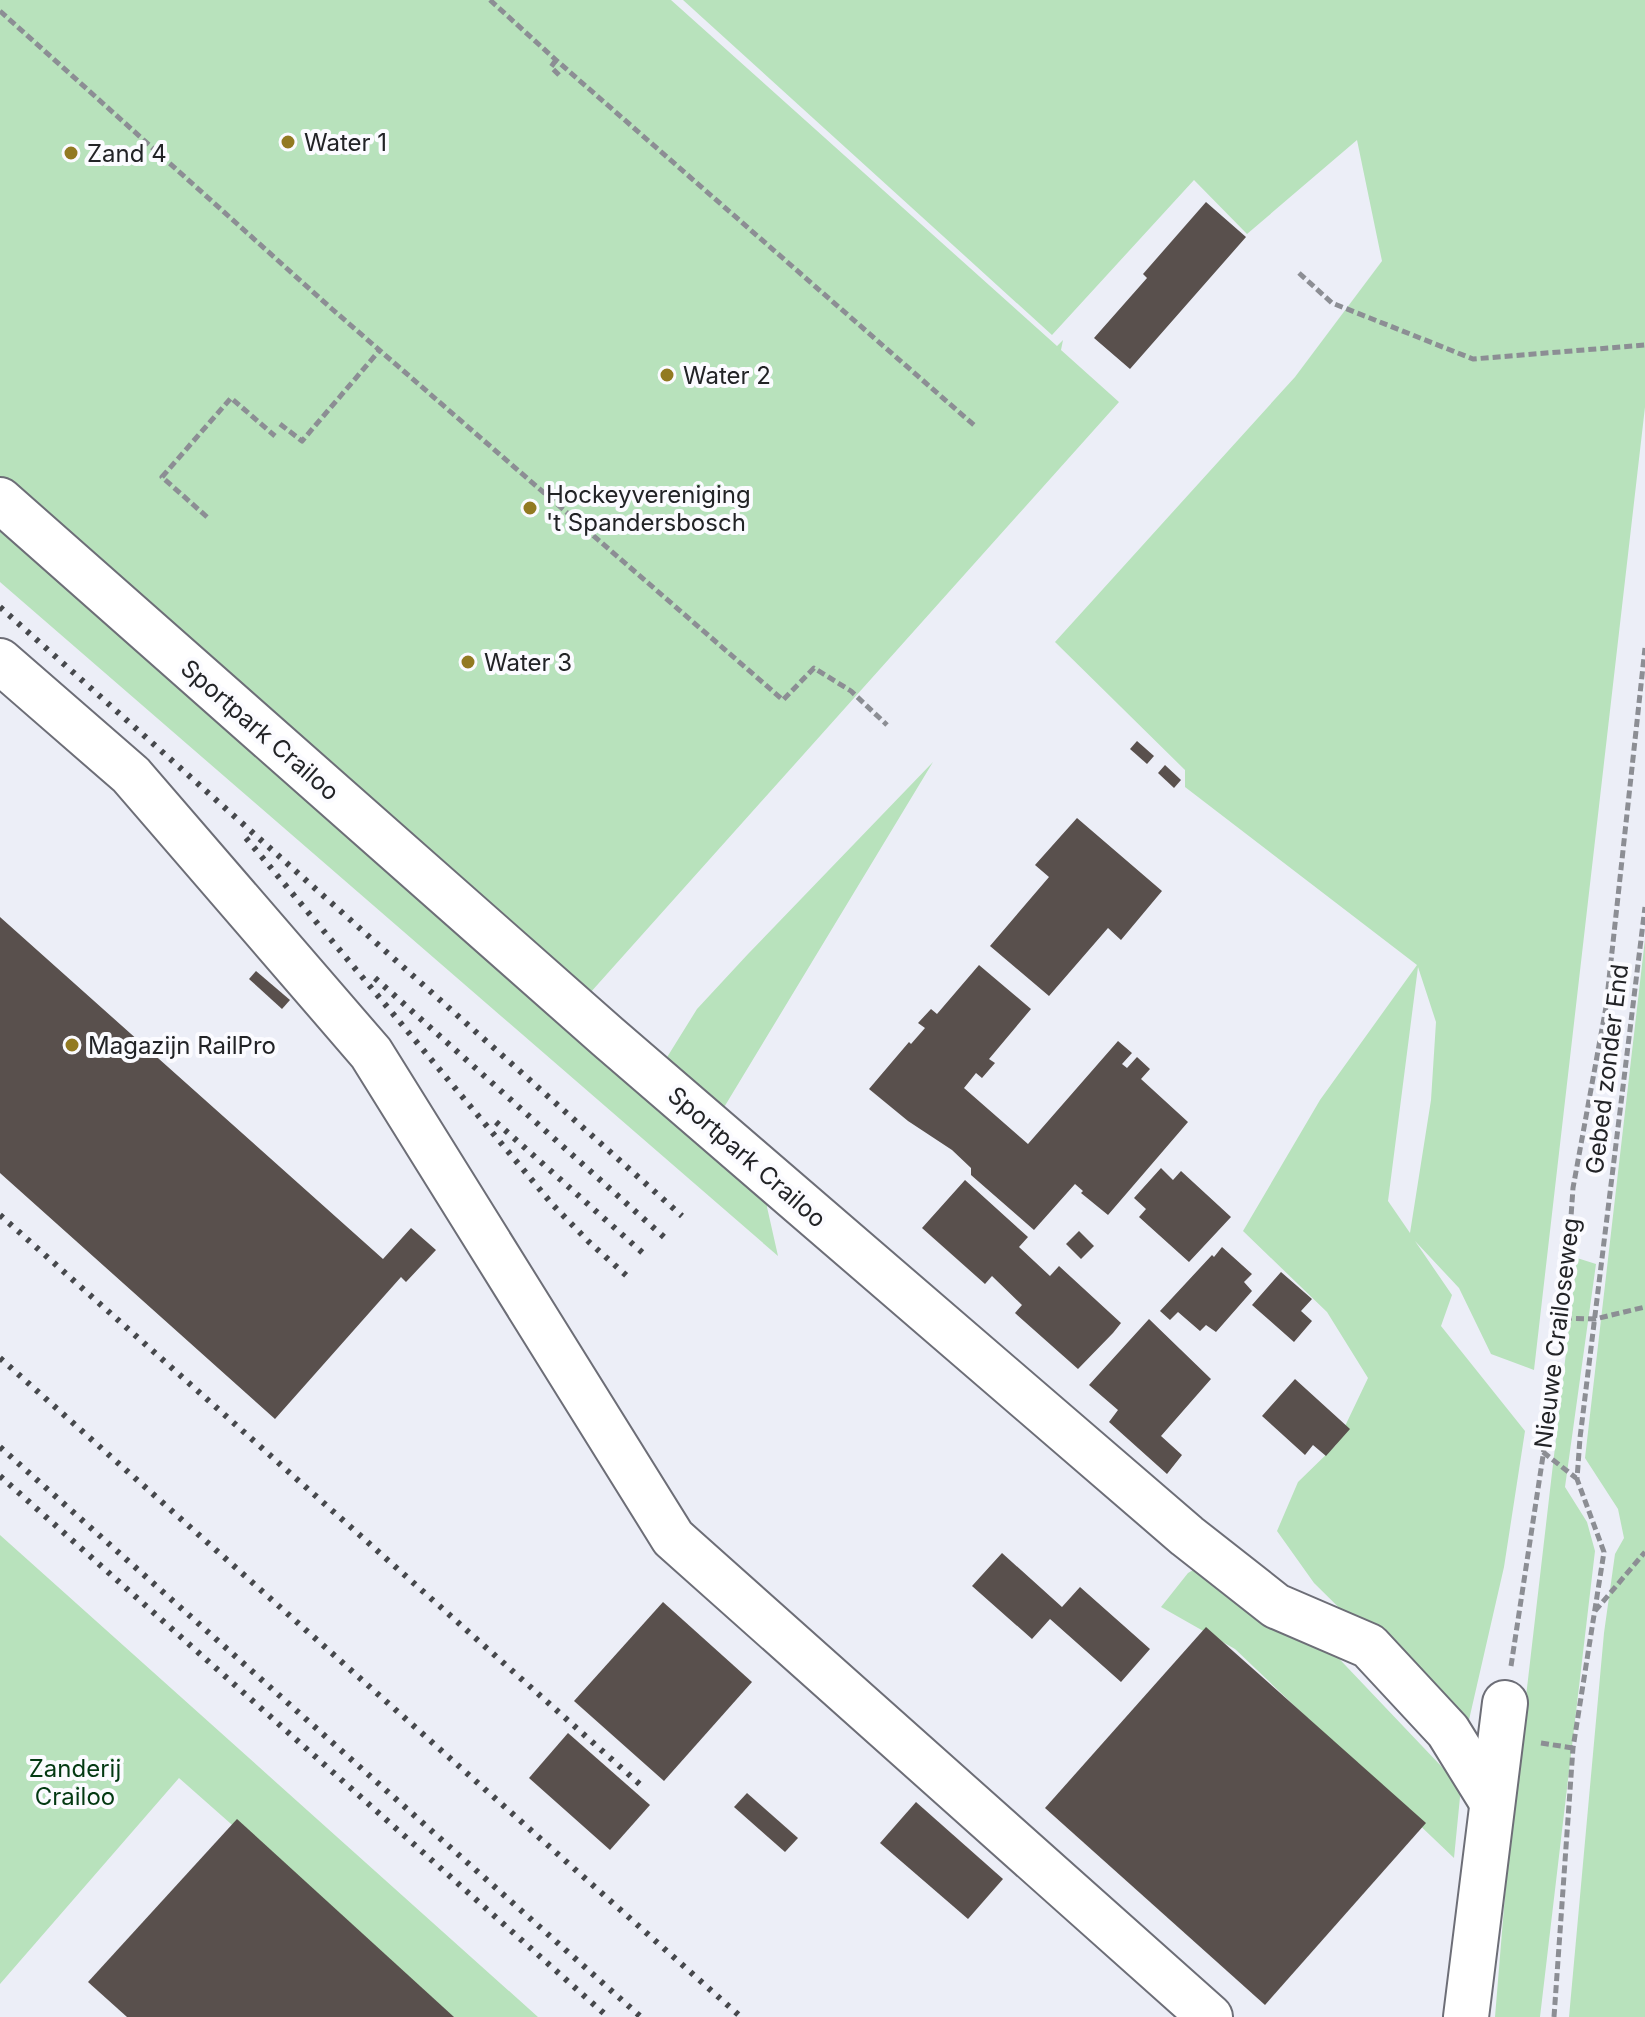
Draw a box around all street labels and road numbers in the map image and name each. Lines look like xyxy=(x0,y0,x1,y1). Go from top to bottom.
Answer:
street label: Sportpark Crailoo xyxy=(175,653,345,807)
street label: Gebed zonder End xyxy=(1580,962,1634,1176)
street label: Sportpark Crailoo xyxy=(662,1080,832,1234)
street label: Nieuwe Crailoseweg xyxy=(1528,1216,1586,1450)

